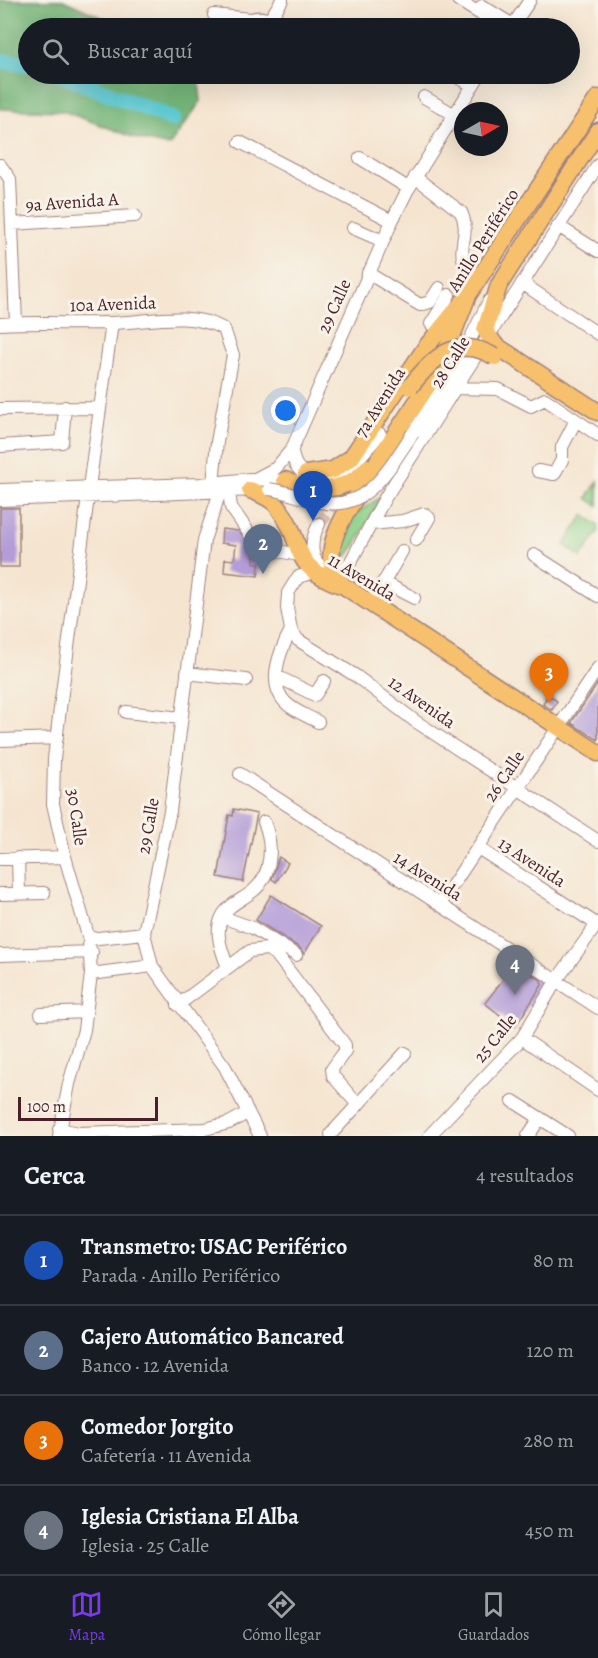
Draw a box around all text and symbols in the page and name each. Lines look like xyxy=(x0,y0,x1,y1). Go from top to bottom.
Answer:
search box xyxy=(18,18,580,84)
icon: search xyxy=(39,35,72,68)
text: Buscar aquí xyxy=(87,36,193,66)
north arrow xyxy=(454,102,508,156)
street label: Anillo Periférico xyxy=(441,184,524,297)
street label: 9a Avenida A xyxy=(25,187,120,217)
street label: 29 Calle xyxy=(311,275,357,337)
street label: 10a Avenida xyxy=(69,290,157,318)
street label: 28 Calle xyxy=(425,331,475,393)
street label: 7a Avenida xyxy=(349,362,411,442)
your location xyxy=(271,396,300,425)
pin: 1 xyxy=(294,472,332,521)
pin: 2 xyxy=(244,524,282,574)
street label: 11 Avenida xyxy=(324,547,401,607)
pin: 3 xyxy=(530,654,568,703)
street label: 12 Avenida xyxy=(383,670,461,734)
street label: 26 Calle xyxy=(478,746,530,806)
street label: 30 Calle xyxy=(61,787,93,847)
street label: 29 Calle xyxy=(131,796,165,856)
street label: 13 Avenida xyxy=(494,831,571,893)
street label: 14 Avenida xyxy=(389,845,467,907)
pin: 4 xyxy=(496,946,534,995)
street label: 25 Calle xyxy=(468,1009,522,1067)
scale bar xyxy=(18,1094,158,1122)
text: 100 m xyxy=(27,1096,66,1118)
text: Cerca xyxy=(24,1158,86,1193)
text: 4 resultados xyxy=(476,1162,574,1189)
text: Transmetro: USAC Periférico xyxy=(81,1232,347,1262)
text: 1 xyxy=(40,1247,47,1274)
text: 80 m xyxy=(533,1247,574,1274)
text: Parada · Anillo Periférico xyxy=(81,1262,280,1289)
text: Cajero Automático Bancared xyxy=(81,1322,344,1352)
text: 2 xyxy=(39,1337,48,1364)
text: 120 m xyxy=(526,1337,574,1364)
text: Banco · 12 Avenida xyxy=(81,1352,229,1379)
text: Comedor Jorgito xyxy=(81,1412,234,1442)
text: 3 xyxy=(39,1427,48,1454)
text: 280 m xyxy=(524,1427,574,1454)
text: Cafetería · 11 Avenida xyxy=(81,1442,251,1469)
text: Iglesia Cristiana El Alba xyxy=(81,1502,299,1532)
text: 4 xyxy=(39,1517,48,1544)
text: 450 m xyxy=(525,1517,574,1544)
text: Iglesia · 25 Calle xyxy=(81,1532,209,1559)
tab: Mapa xyxy=(69,1588,105,1646)
tab: Cómo llegar xyxy=(242,1588,321,1646)
tab: Guardados xyxy=(458,1588,529,1646)

